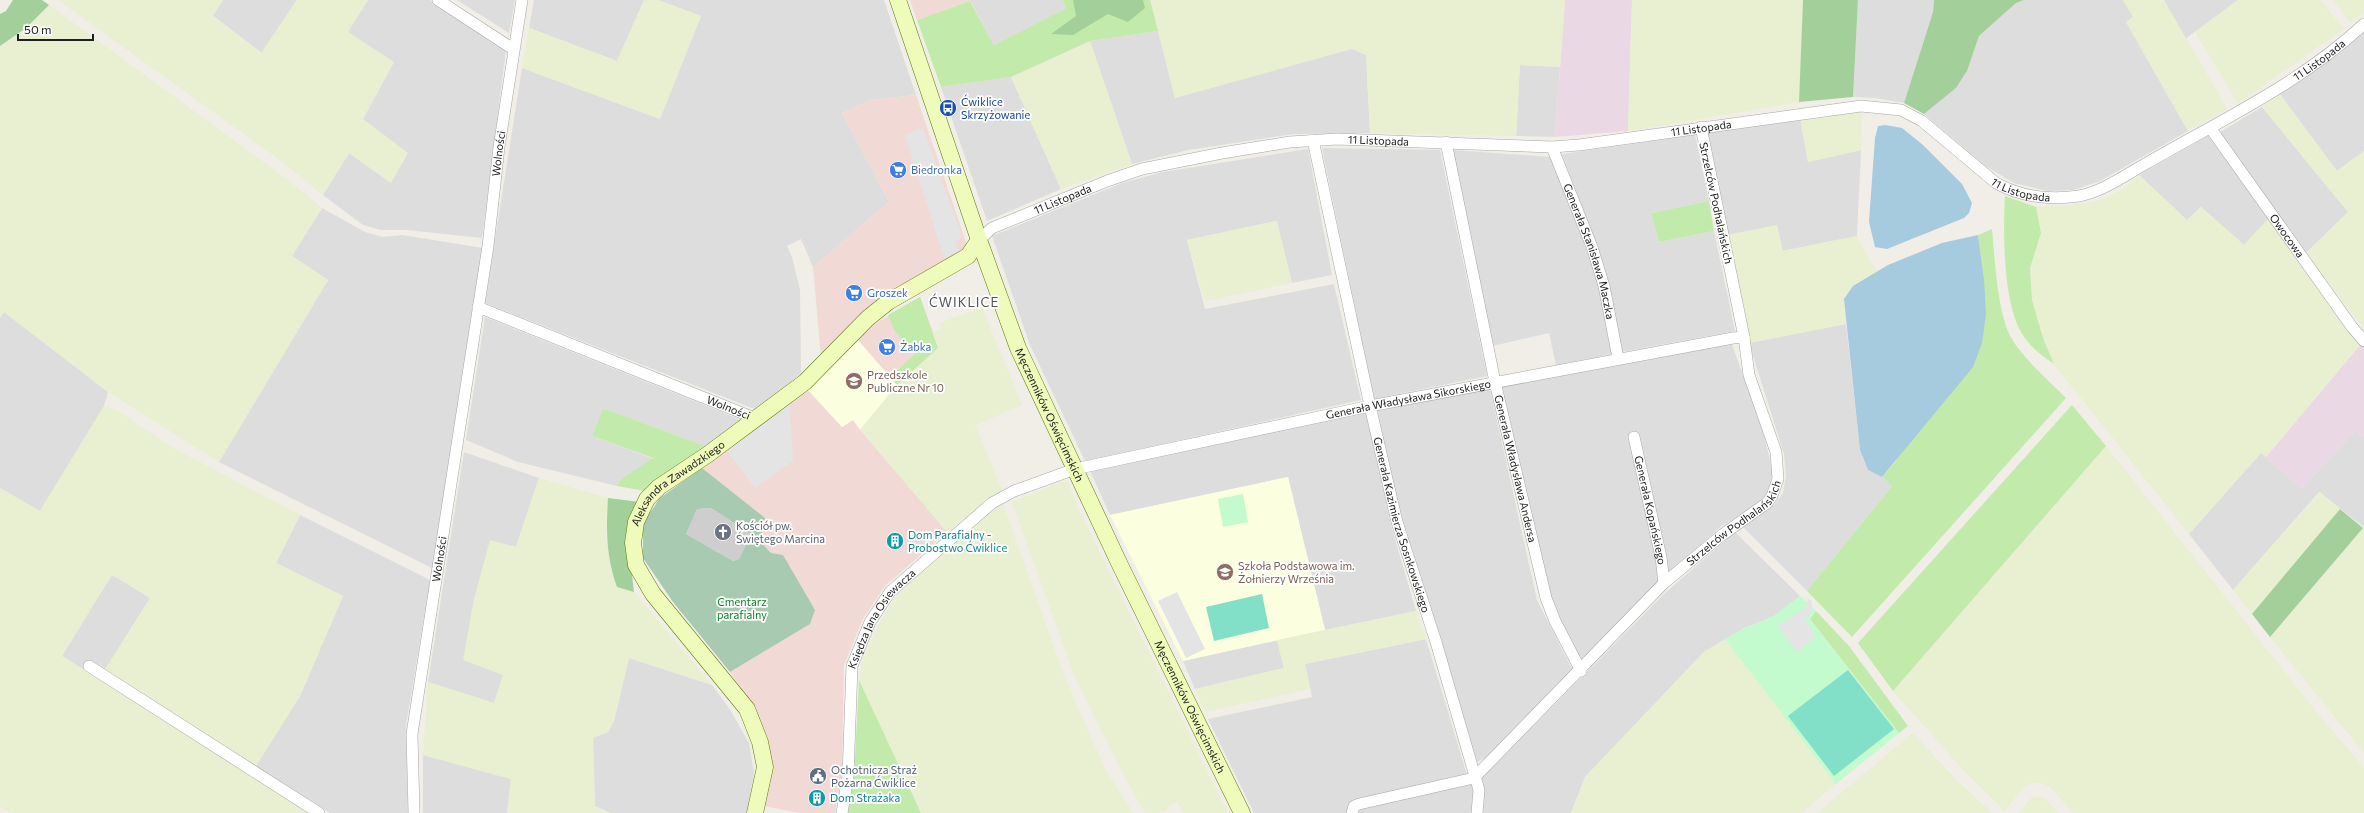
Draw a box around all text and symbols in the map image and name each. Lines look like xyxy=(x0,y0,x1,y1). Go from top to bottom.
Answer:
scale bar xyxy=(18,16,93,42)
text: 50 m xyxy=(24,22,52,36)
street label: 11 Listopada xyxy=(2291,36,2347,83)
place label: Ćwiklice Skrzyżowanie xyxy=(961,94,1030,121)
bus stop icon: Ćwiklice Skrzyżowanie xyxy=(938,98,958,118)
street label: 11 Listopada xyxy=(1670,117,1732,138)
street label: Wolności xyxy=(489,130,507,177)
street label: 11 Listopada xyxy=(1348,132,1409,148)
street label: Strzelców Podhalańskich xyxy=(1697,141,1736,265)
supermarket icon: Biedronka xyxy=(888,160,908,180)
place label: Biedronka xyxy=(911,163,962,176)
street label: 11 Listopada xyxy=(1989,175,2051,204)
street label: 11 Listopada xyxy=(1032,181,1093,216)
street label: Generała Stanisława Maczka xyxy=(1561,181,1617,320)
street label: Owocowa xyxy=(2267,211,2307,260)
supermarket icon: Groszek xyxy=(844,283,864,303)
place label: Groszek xyxy=(867,286,908,299)
district label: ĆWIKLICE xyxy=(929,293,999,310)
supermarket icon: Żabka xyxy=(877,337,897,357)
place label: Żabka xyxy=(900,339,931,353)
street label: Męczenników Oświęcimskich xyxy=(1013,346,1087,484)
place label: Przedszkole Publiczne Nr 10 xyxy=(867,368,944,394)
school or university icon: Przedszkole Publiczne Nr 10 xyxy=(844,371,864,391)
street label: Generała Władysława Sikorskiego xyxy=(1325,376,1492,421)
street label: Wolności xyxy=(705,393,753,422)
street label: Generała Władysława Andersa xyxy=(1492,394,1540,544)
street label: Generała Kazimierza Sosnkowskiego xyxy=(1371,436,1433,614)
street label: Aleksandra Zawadzkiego xyxy=(628,437,727,528)
street label: Generała Kopańskiego xyxy=(1632,454,1669,566)
street label: Strzelców Podhalańskich xyxy=(1683,478,1783,568)
place label: Kościół pw. Świętego Marcina xyxy=(736,519,825,545)
church icon: Kościół pw. Świętego Marcina xyxy=(713,522,733,542)
place label: Dom Parafialny - Probostwo Ćwiklice xyxy=(908,528,1007,554)
building icon: Dom Parafialny - Probostwo Ćwiklice xyxy=(885,531,905,551)
street label: Wolności xyxy=(429,535,449,583)
place label: Szkoła Podstawowa im. Żołnierzy Września xyxy=(1238,559,1355,585)
school or university icon: Szkoła Podstawowa im. Żołnierzy Września xyxy=(1215,562,1235,582)
street label: Księdza Jana Osiewacza xyxy=(845,566,918,670)
park label: Cmentarz parafialny xyxy=(717,595,767,621)
street label: Męczenników Oświęcimskich xyxy=(1152,638,1228,775)
place label: Ochotnicza Straż Pożarna Ćwiklice xyxy=(831,763,918,789)
public building icon: Ochotnicza Straż Pożarna Ćwiklice xyxy=(808,766,828,786)
building icon: Dom Strażaka xyxy=(807,788,827,808)
place label: Dom Strażaka xyxy=(830,791,900,804)

